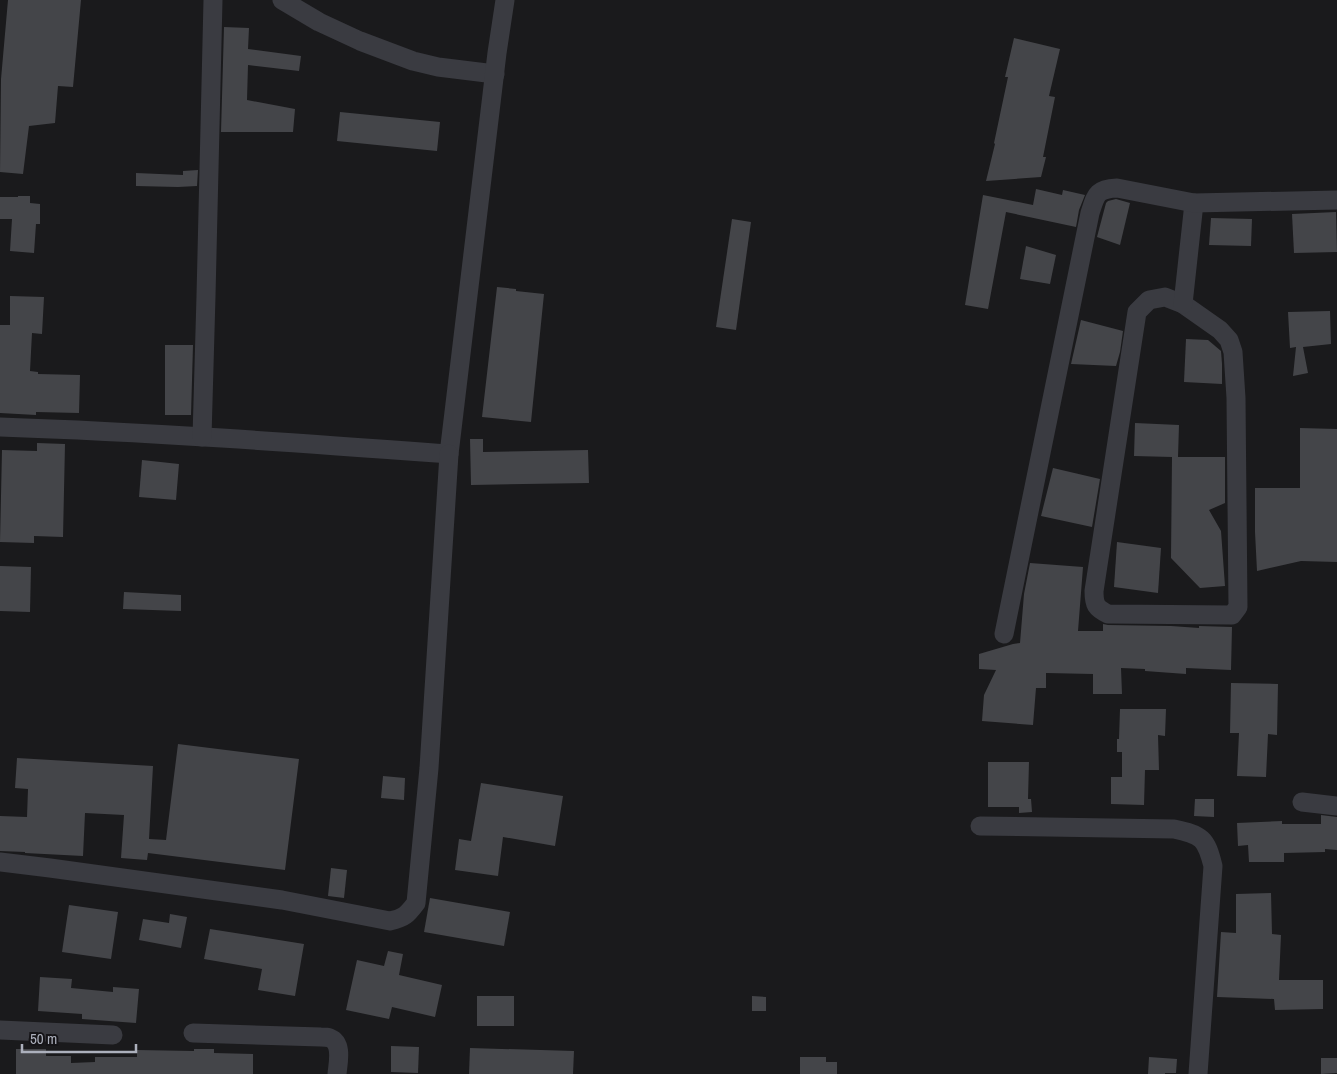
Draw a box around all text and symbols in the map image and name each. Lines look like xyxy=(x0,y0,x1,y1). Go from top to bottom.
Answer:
scale bar xyxy=(22,1022,136,1054)
text: 50 m xyxy=(30,1028,57,1049)

